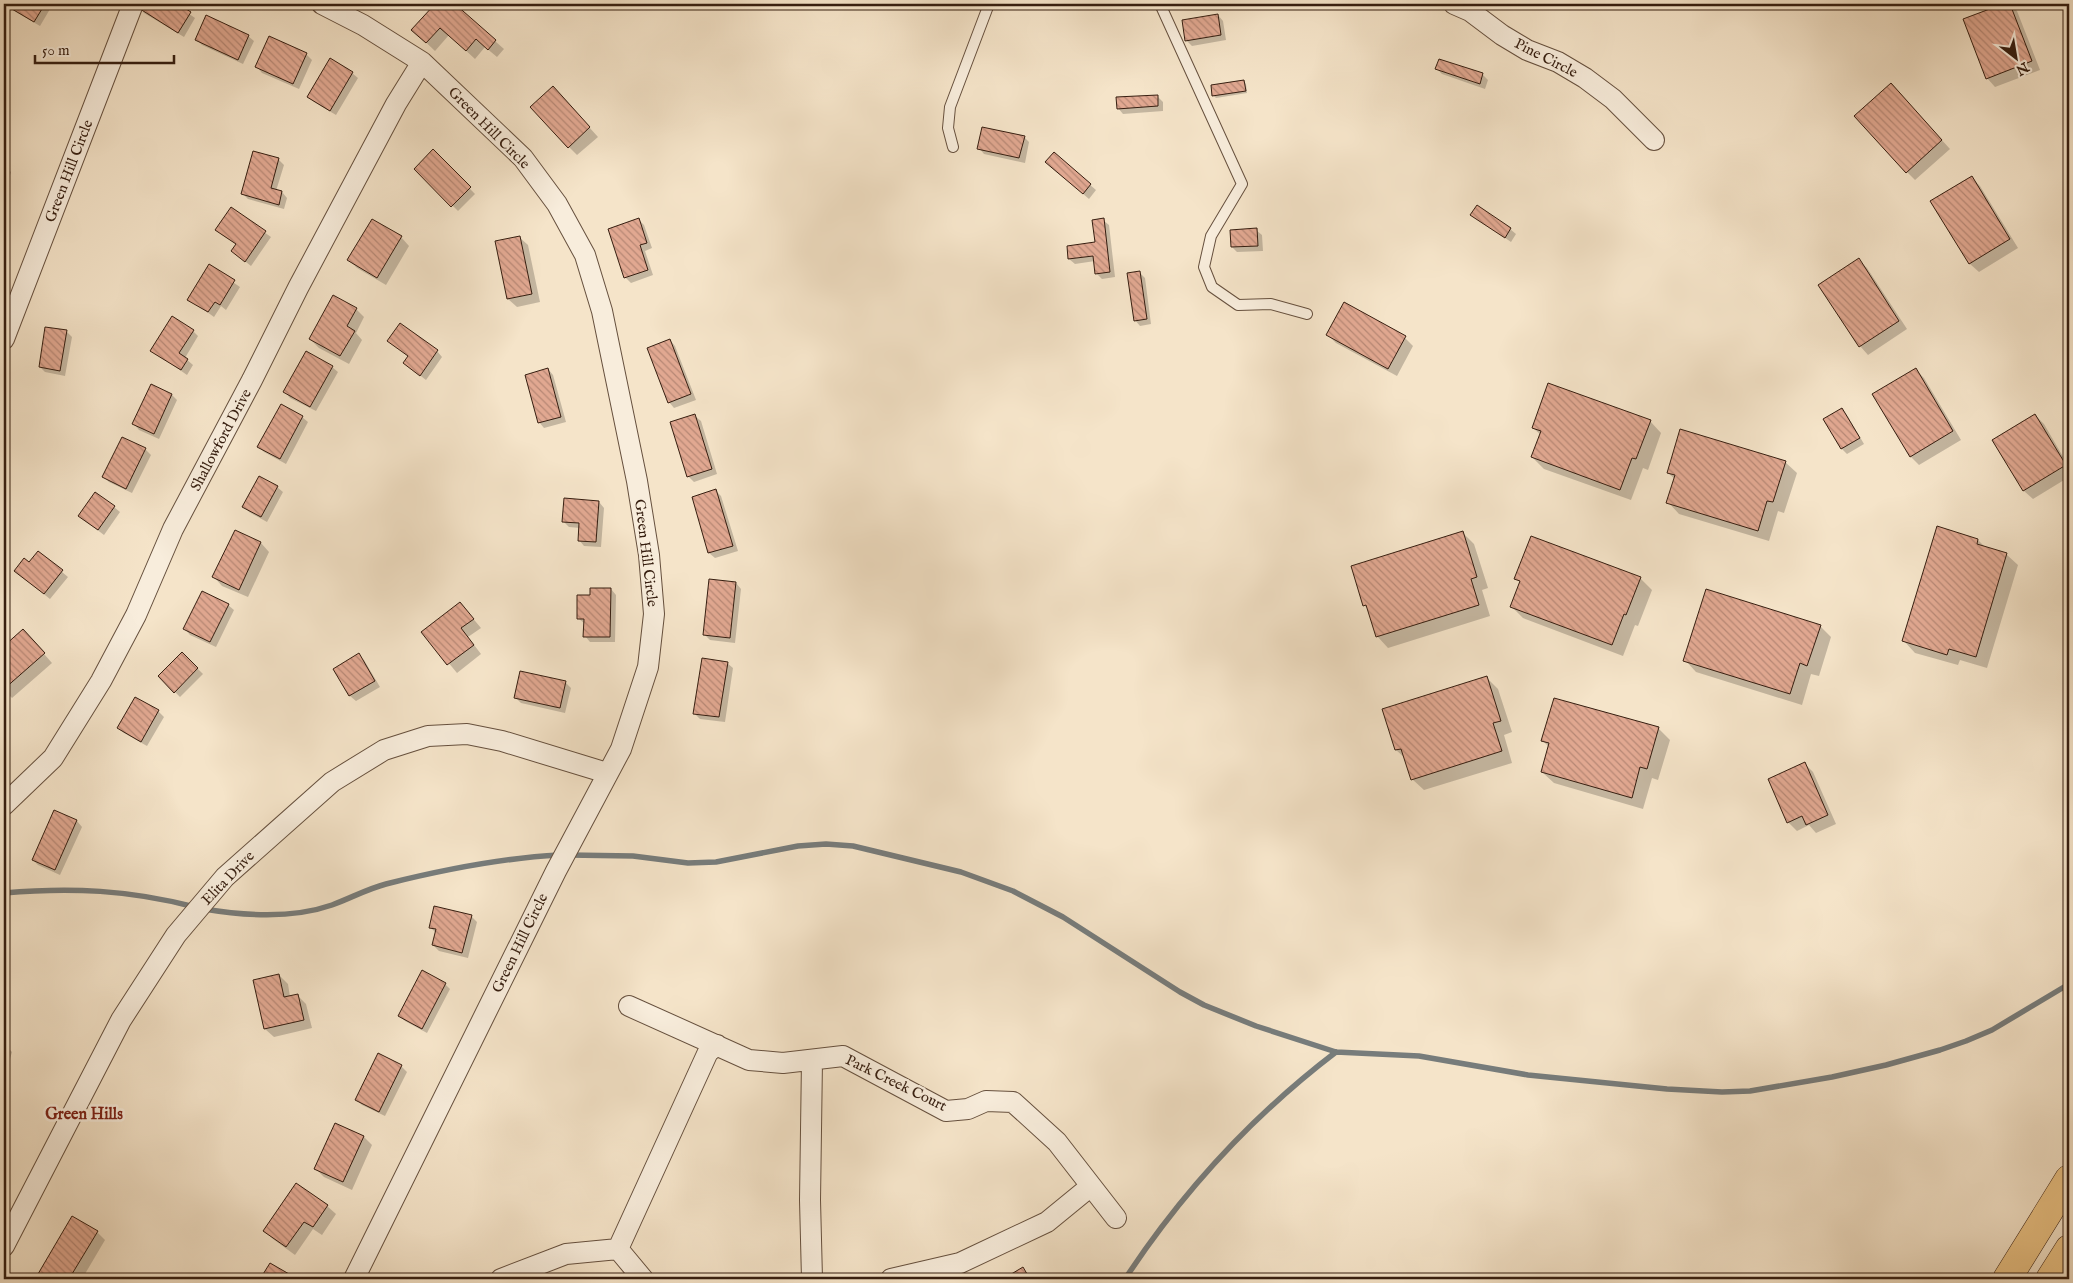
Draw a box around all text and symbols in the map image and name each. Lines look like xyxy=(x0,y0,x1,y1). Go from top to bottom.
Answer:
scale bar xyxy=(35,32,174,64)
north arrow xyxy=(1990,32,2040,82)
street label: Pine Circle xyxy=(1511,34,1581,82)
text: 50 m xyxy=(42,41,70,60)
text: N xyxy=(2012,57,2033,79)
street label: Green Hill Circle xyxy=(444,83,534,173)
street label: Green Hill Circle xyxy=(41,117,97,225)
street label: Shallowford Drive xyxy=(186,385,256,494)
street label: Green Hill Circle xyxy=(630,498,662,608)
street label: Elita Drive xyxy=(197,847,259,909)
street label: Green Hill Circle xyxy=(488,890,552,996)
street label: Park Creek Court xyxy=(842,1050,950,1116)
district label: Green Hills xyxy=(45,1105,123,1125)

